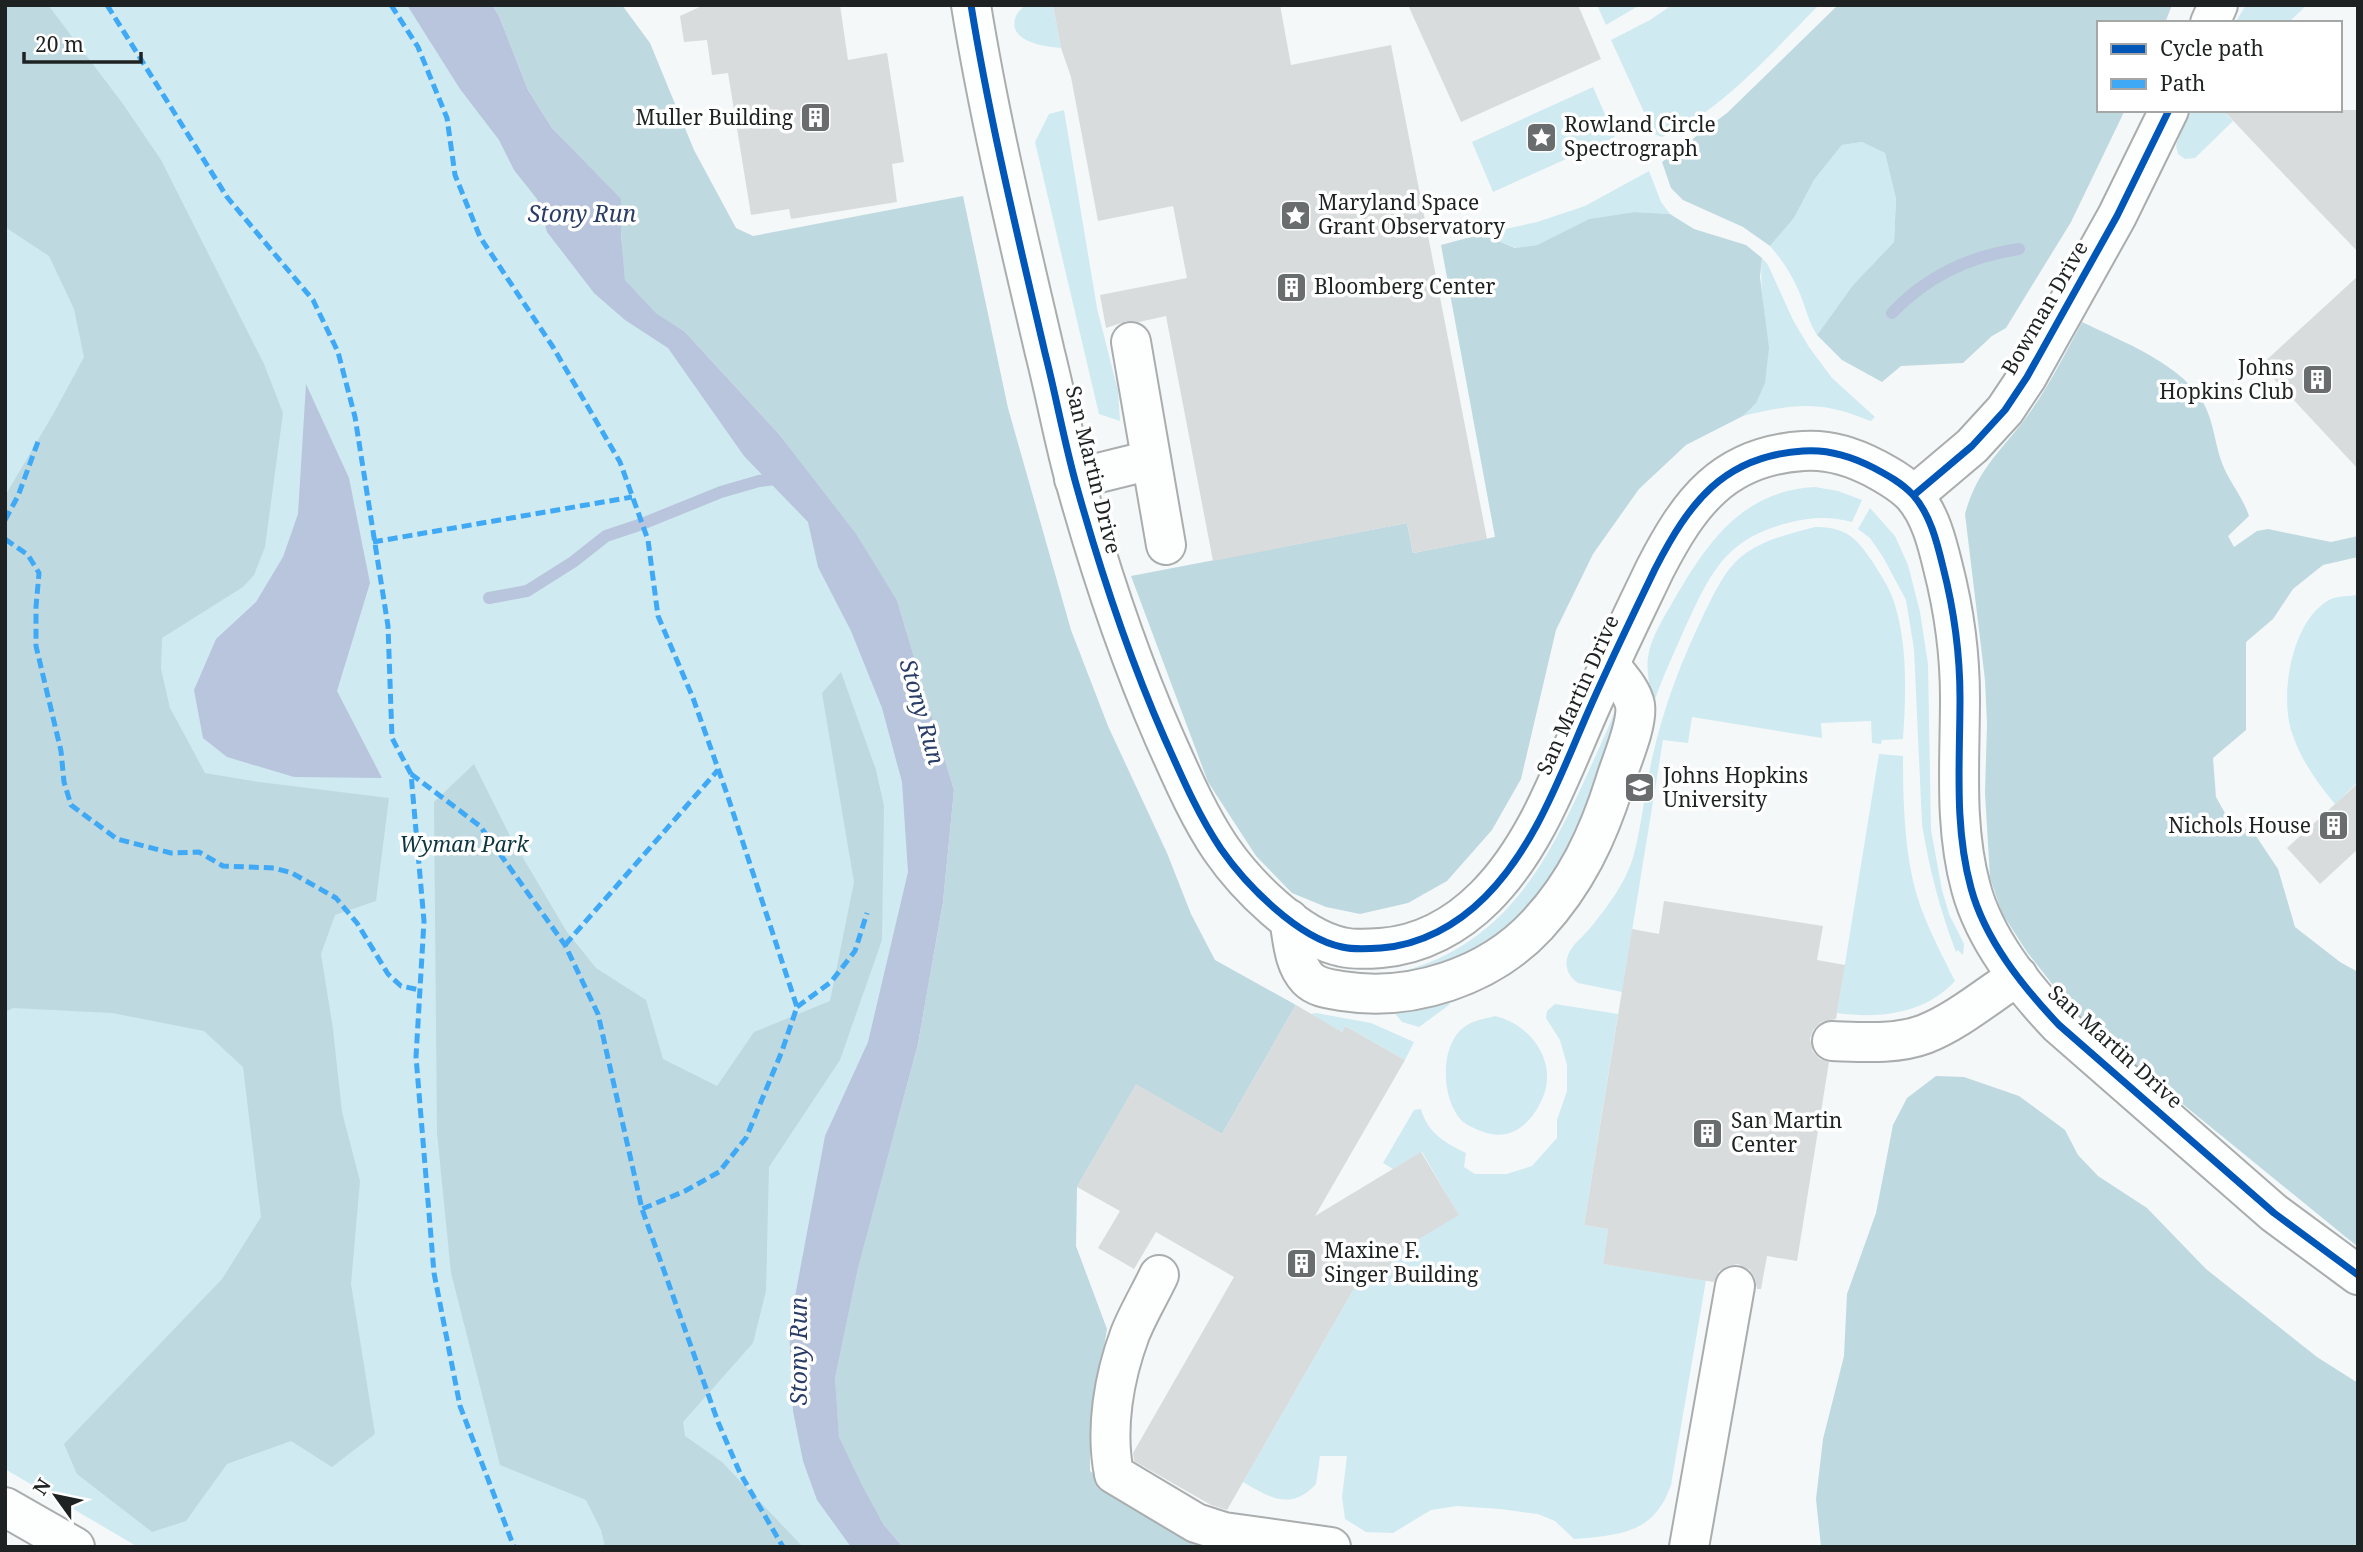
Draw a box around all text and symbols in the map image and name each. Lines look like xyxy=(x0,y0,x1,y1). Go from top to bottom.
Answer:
scale bar xyxy=(24,21,142,65)
legend xyxy=(2097,21,2342,112)
text: 20 m xyxy=(35,30,84,58)
text: Cycle path xyxy=(2160,34,2264,62)
text: Path xyxy=(2160,69,2205,97)
building icon: Muller Building xyxy=(799,101,833,135)
place label: Muller Building xyxy=(636,103,794,131)
place label: Rowland Circle Spectrograph xyxy=(1564,110,1716,162)
place icon: Rowland Circle Spectrograph xyxy=(1524,120,1558,154)
place label: Maryland Space Grant Observatory xyxy=(1318,188,1505,240)
water label: Stony Run xyxy=(528,197,636,229)
place icon: Maryland Space Grant Observatory xyxy=(1278,198,1312,232)
street label: Bowman Drive xyxy=(1995,236,2094,379)
building icon: Bloomberg Center xyxy=(1274,270,1308,304)
place label: Bloomberg Center xyxy=(1314,272,1495,300)
place label: Johns Hopkins Club xyxy=(2159,353,2294,405)
building icon: Johns Hopkins Club xyxy=(2300,363,2334,397)
street label: San Martin Drive xyxy=(1060,383,1128,557)
street label: San Martin Drive xyxy=(1529,610,1625,779)
water label: Stony Run xyxy=(893,655,953,768)
place label: Johns Hopkins University xyxy=(1662,761,1808,813)
school or university icon: Johns Hopkins University xyxy=(1623,771,1657,805)
building icon: Nichols House xyxy=(2317,809,2351,843)
place label: Nichols House xyxy=(2168,811,2311,839)
park label: Wyman Park xyxy=(399,830,530,858)
street label: San Martin Drive xyxy=(2042,978,2189,1114)
place label: San Martin Center xyxy=(1731,1106,1842,1158)
building icon: San Martin Center xyxy=(1691,1116,1725,1150)
place label: Maxine F. Singer Building xyxy=(1324,1236,1479,1288)
building icon: Maxine F. Singer Building xyxy=(1284,1246,1318,1280)
water label: Stony Run xyxy=(782,1297,814,1405)
north arrow xyxy=(21,1461,91,1531)
text: N xyxy=(27,1473,57,1500)

